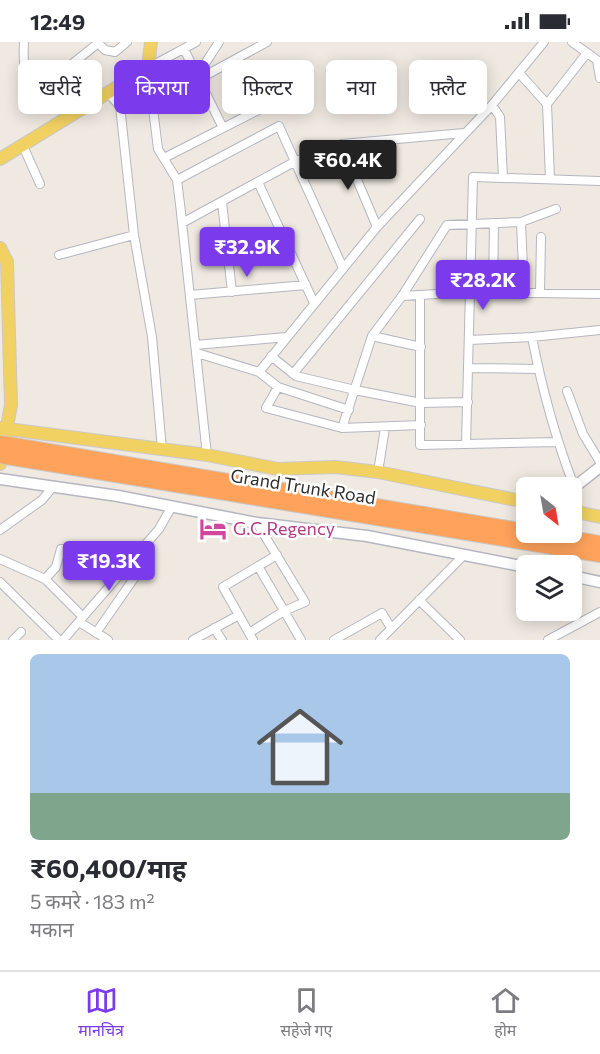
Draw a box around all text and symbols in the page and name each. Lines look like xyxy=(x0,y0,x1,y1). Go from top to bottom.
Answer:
text: 12:49 xyxy=(30,8,85,35)
chip: खरीदें xyxy=(18,60,102,114)
chip: किराया xyxy=(114,60,210,114)
chip: फ़िल्टर xyxy=(222,60,314,114)
chip: नया xyxy=(326,60,397,114)
chip: फ़्लैट xyxy=(409,60,487,114)
pin: ₹60.4K xyxy=(299,140,397,191)
text: ₹60.4K xyxy=(313,147,383,171)
pin: ₹32.9K xyxy=(198,227,296,278)
text: ₹32.9K xyxy=(214,234,280,258)
pin: ₹28.2K xyxy=(434,260,532,311)
text: ₹28.2K xyxy=(450,267,516,291)
street label: Grand Trunk Road xyxy=(229,464,377,508)
north arrow xyxy=(516,477,582,543)
map controls xyxy=(516,477,582,621)
hotel icon: G.C.Regency xyxy=(198,514,228,544)
place label: G.C.Regency xyxy=(233,517,335,539)
pin: ₹19.3K xyxy=(60,541,158,592)
text: ₹19.3K xyxy=(77,548,141,572)
button: layers xyxy=(516,555,582,621)
icon: home xyxy=(246,693,354,801)
text: ₹60,400/माह xyxy=(30,852,186,883)
text: 5 कमरे · 183 m² xyxy=(30,889,155,913)
text: मकान xyxy=(30,917,74,941)
tab: मानचित्र xyxy=(78,984,124,1043)
tab: सहेजे गए xyxy=(280,984,332,1043)
tab: होम xyxy=(489,984,522,1043)

